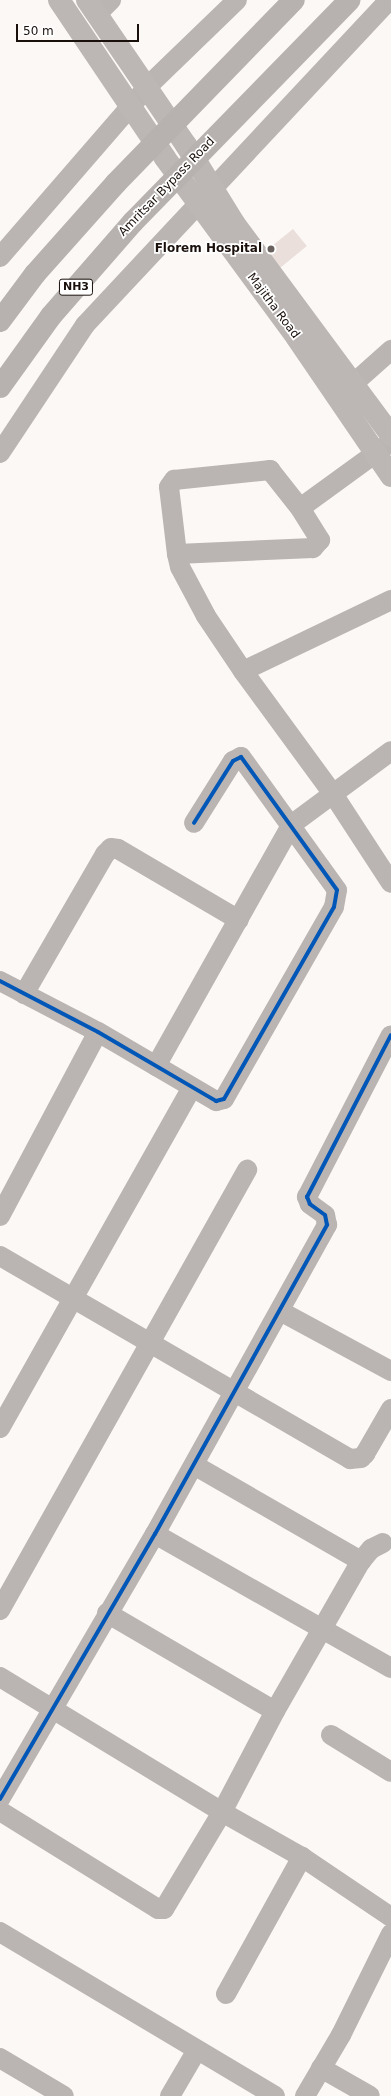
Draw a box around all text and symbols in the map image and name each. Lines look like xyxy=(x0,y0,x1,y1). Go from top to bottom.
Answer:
scale bar xyxy=(18,16,141,42)
text: 50 m xyxy=(23,24,54,38)
street label: Amritsar Bypass Road xyxy=(116,135,218,239)
place label: Florem Hospital xyxy=(155,242,262,256)
marker: Florem Hospital xyxy=(265,243,277,255)
street label: Majitha Road xyxy=(244,271,302,341)
road number: NH3 xyxy=(58,278,94,296)

